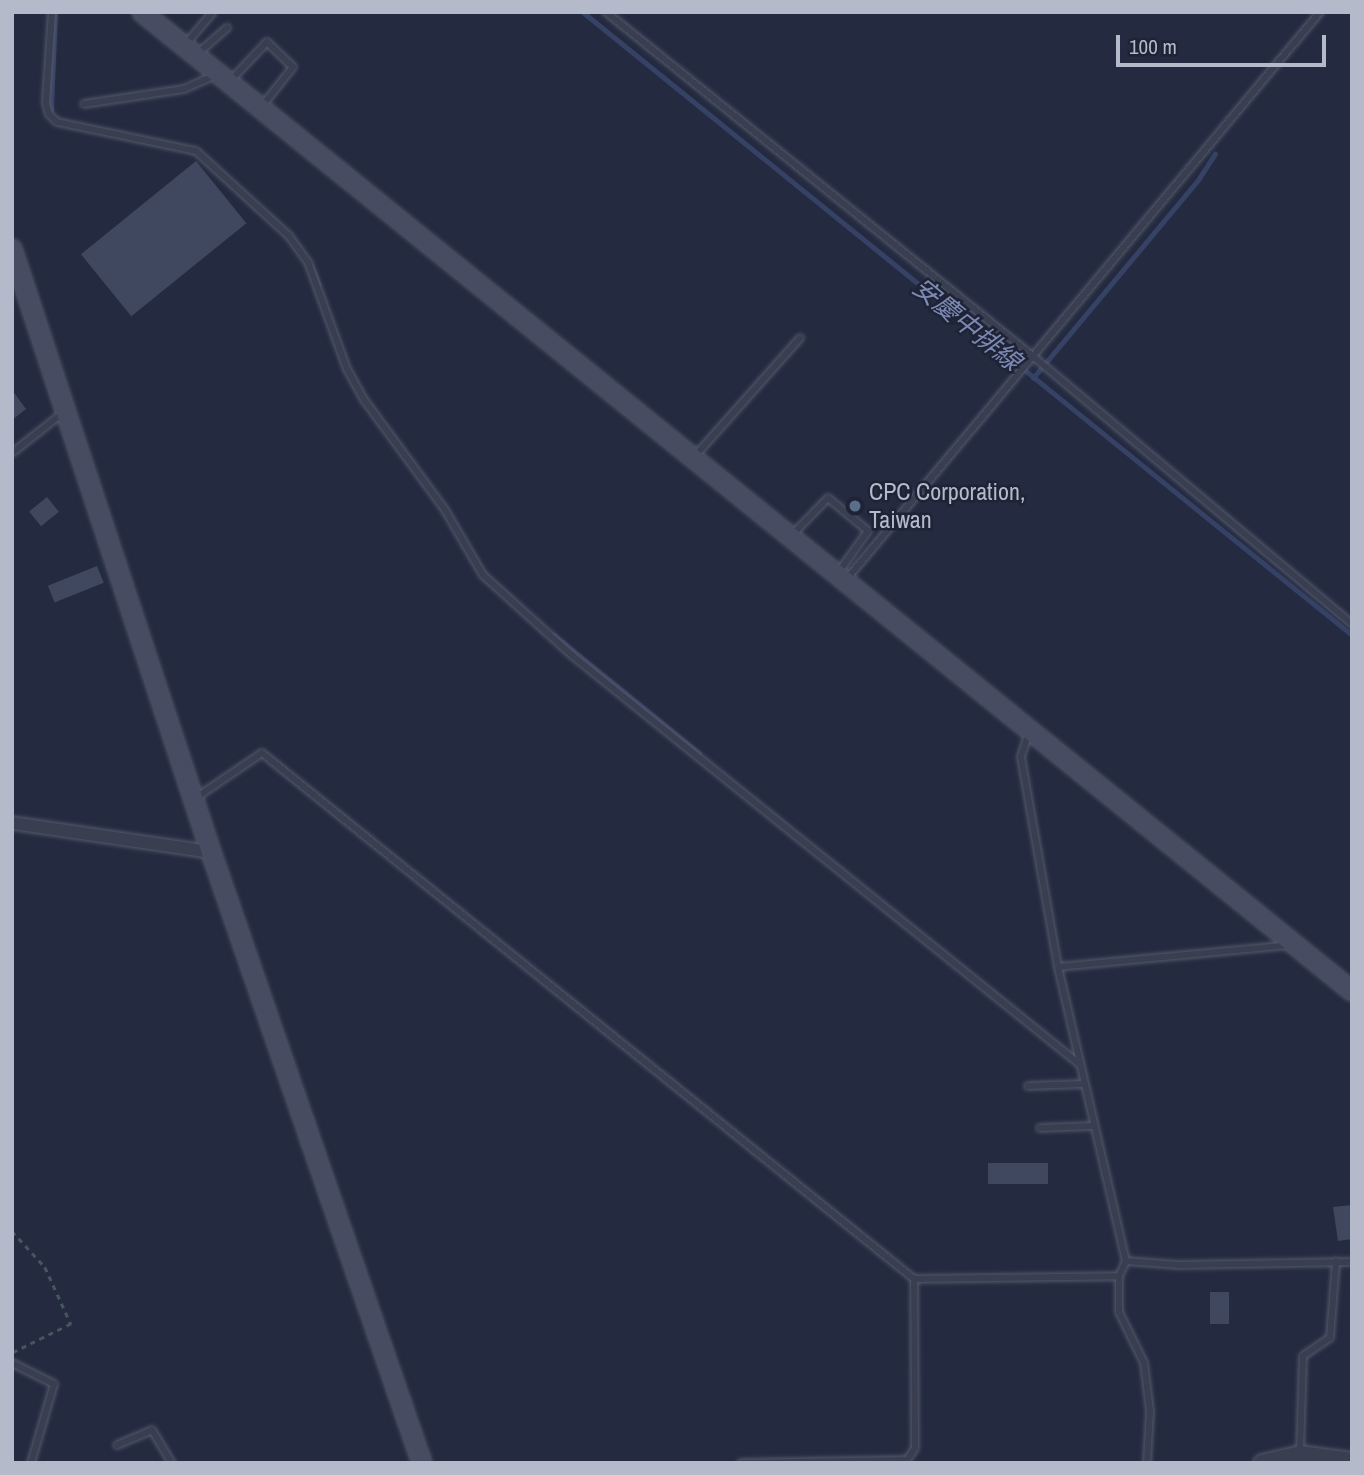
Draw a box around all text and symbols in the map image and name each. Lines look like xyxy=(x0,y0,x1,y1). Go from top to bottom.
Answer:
scale bar xyxy=(1119,21,1329,65)
text: 100 m xyxy=(1129,32,1177,61)
water label: 安慶中排線 xyxy=(907,271,1027,377)
place label: CPC Corporation, Taiwan xyxy=(869,478,1025,534)
marker: CPC Corporation, Taiwan xyxy=(847,498,863,514)

